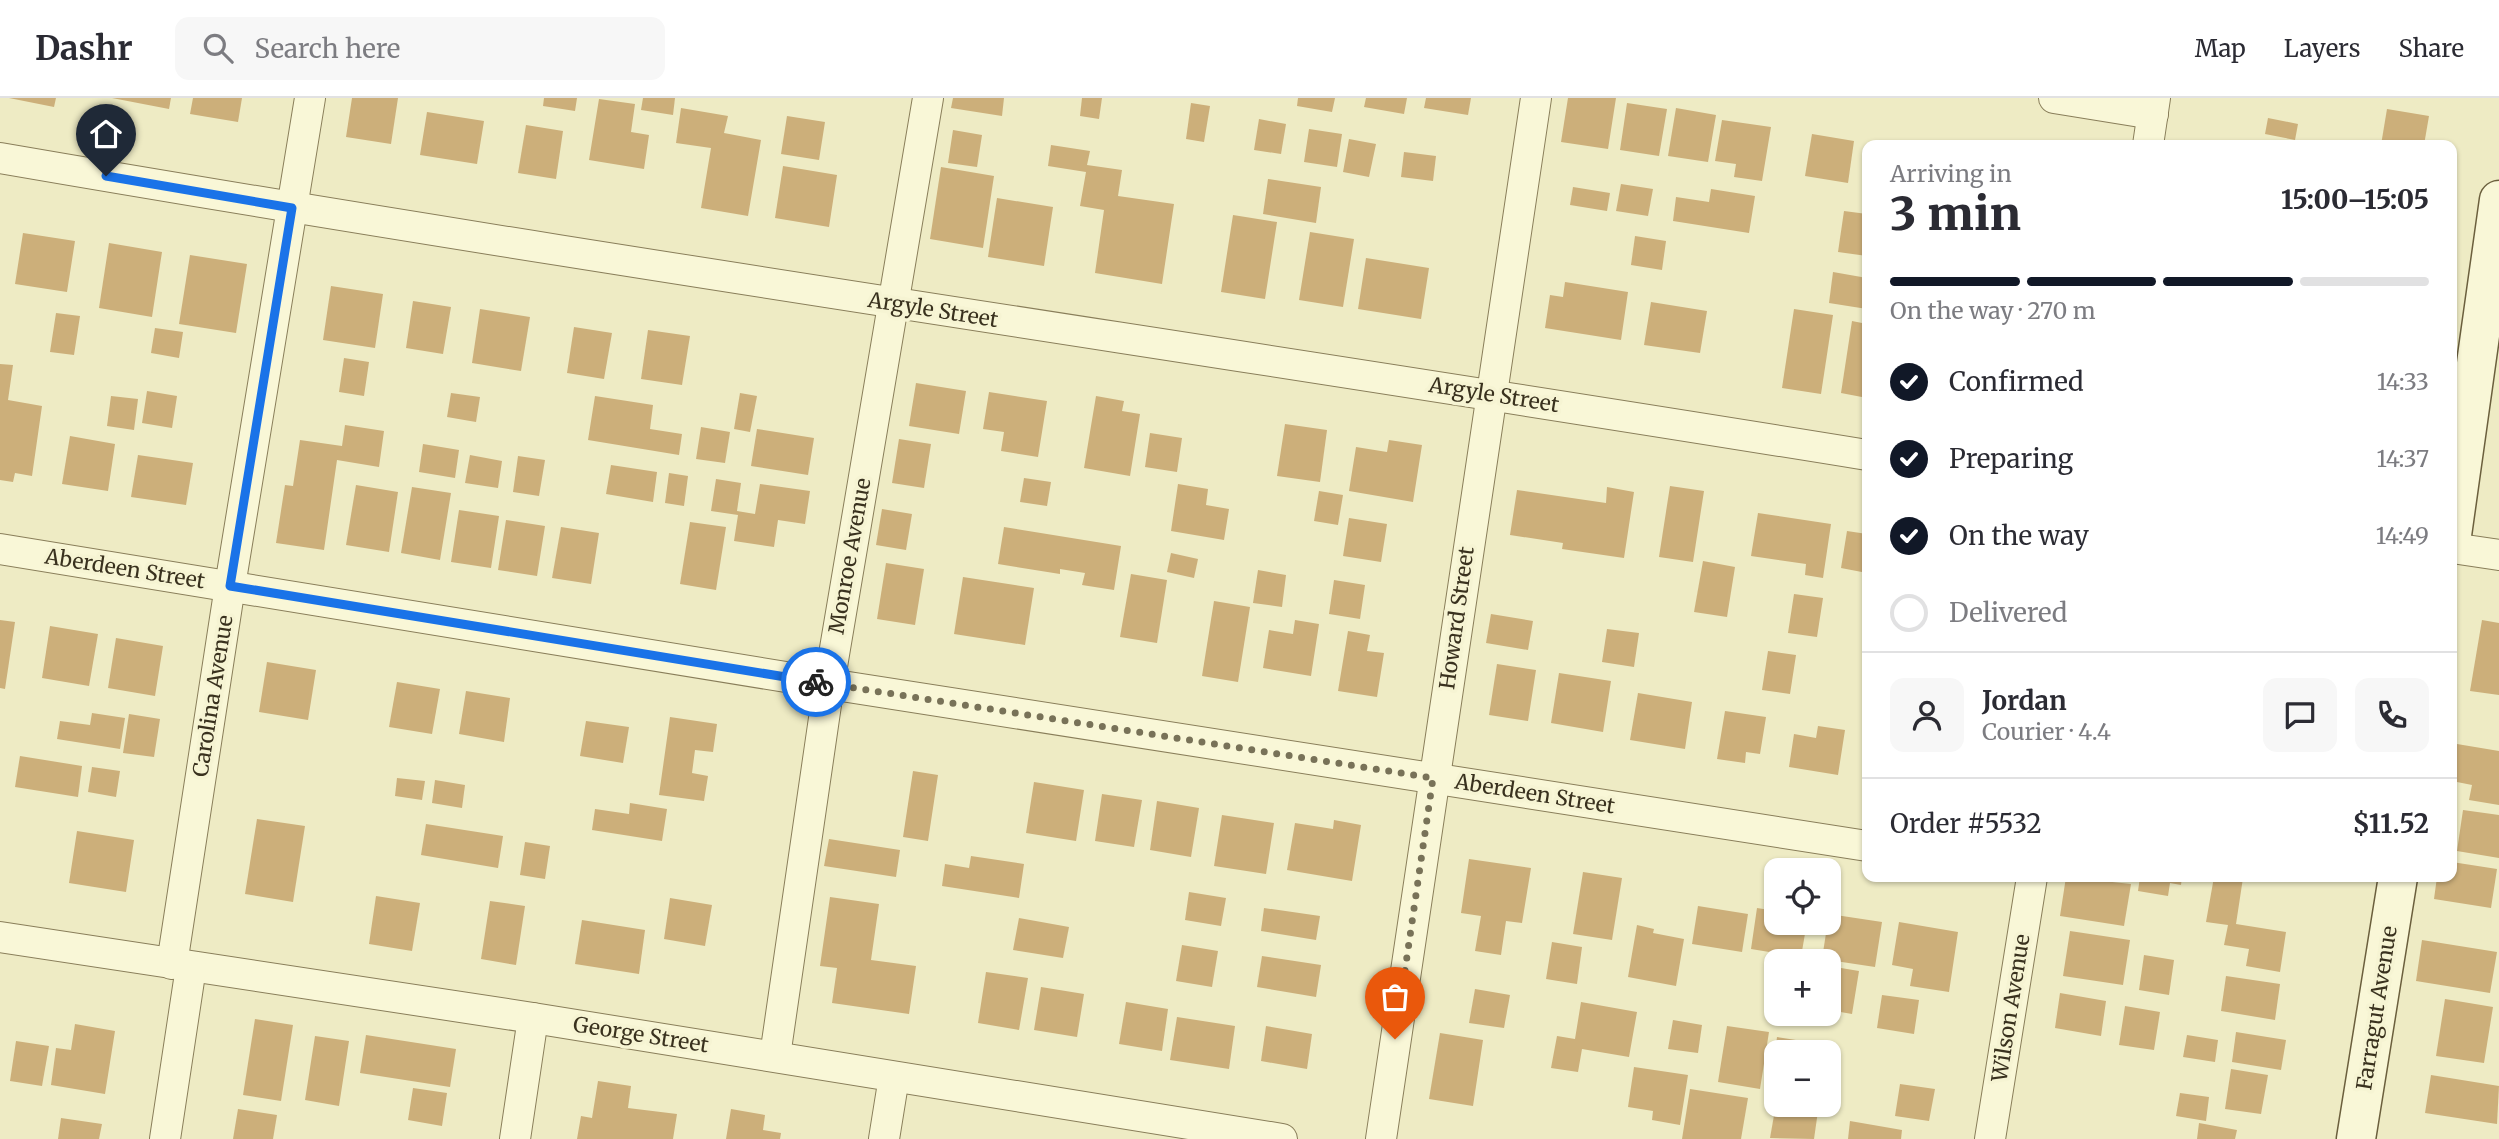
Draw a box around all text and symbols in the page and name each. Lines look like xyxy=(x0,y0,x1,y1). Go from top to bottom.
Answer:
search box xyxy=(175,17,665,80)
text: Dashr xyxy=(35,28,133,69)
icon: search xyxy=(199,29,237,67)
text: Search here xyxy=(255,32,400,65)
text: Map xyxy=(2195,33,2246,64)
text: Layers xyxy=(2284,33,2360,64)
text: Share xyxy=(2398,33,2464,64)
pin xyxy=(76,104,136,176)
icon: home xyxy=(87,115,125,153)
text: Arriving in xyxy=(1890,159,2012,188)
text: 15:00–15:05 xyxy=(2281,183,2429,216)
text: 3 min xyxy=(1890,185,2021,243)
street label: Argyle Street xyxy=(865,286,1000,333)
text: On the way · 270 m xyxy=(1890,296,2096,325)
icon: check xyxy=(1890,363,1928,401)
text: Confirmed xyxy=(1949,365,2084,398)
text: 14:33 xyxy=(2377,367,2429,396)
street label: Argyle Street xyxy=(1426,371,1561,418)
icon: check xyxy=(1890,440,1928,478)
text: Preparing xyxy=(1949,442,2073,475)
text: 14:37 xyxy=(2377,444,2429,473)
street label: Monroe Avenue xyxy=(822,476,877,636)
icon: check xyxy=(1890,517,1928,555)
text: On the way xyxy=(1949,519,2089,552)
text: 14:49 xyxy=(2376,521,2429,550)
street label: Aberdeen Street xyxy=(42,542,207,594)
street label: Howard Street xyxy=(1433,545,1480,691)
text: Delivered xyxy=(1949,596,2068,629)
street label: Carolina Avenue xyxy=(186,613,239,779)
courier xyxy=(781,647,851,717)
icon: bike xyxy=(797,663,835,701)
button: person xyxy=(1890,678,1964,752)
button: chat xyxy=(2263,678,2337,752)
button: phone xyxy=(2355,678,2429,752)
text: Jordan xyxy=(1982,684,2067,717)
text: Courier · 4.4 xyxy=(1982,717,2111,746)
street label: Aberdeen Street xyxy=(1452,767,1617,819)
text: Order #5532 xyxy=(1890,807,2042,840)
text: $11.52 xyxy=(2353,807,2429,840)
map controls xyxy=(1764,858,1841,1117)
button: locate xyxy=(1764,858,1841,935)
street label: Farragut Avenue xyxy=(2350,924,2403,1092)
street label: Wilson Avenue xyxy=(1985,932,2036,1085)
button: + xyxy=(1764,949,1841,1026)
pin xyxy=(1365,967,1425,1039)
icon: bag xyxy=(1376,978,1414,1016)
street label: George Street xyxy=(571,1010,711,1059)
button: − xyxy=(1764,1040,1841,1117)

